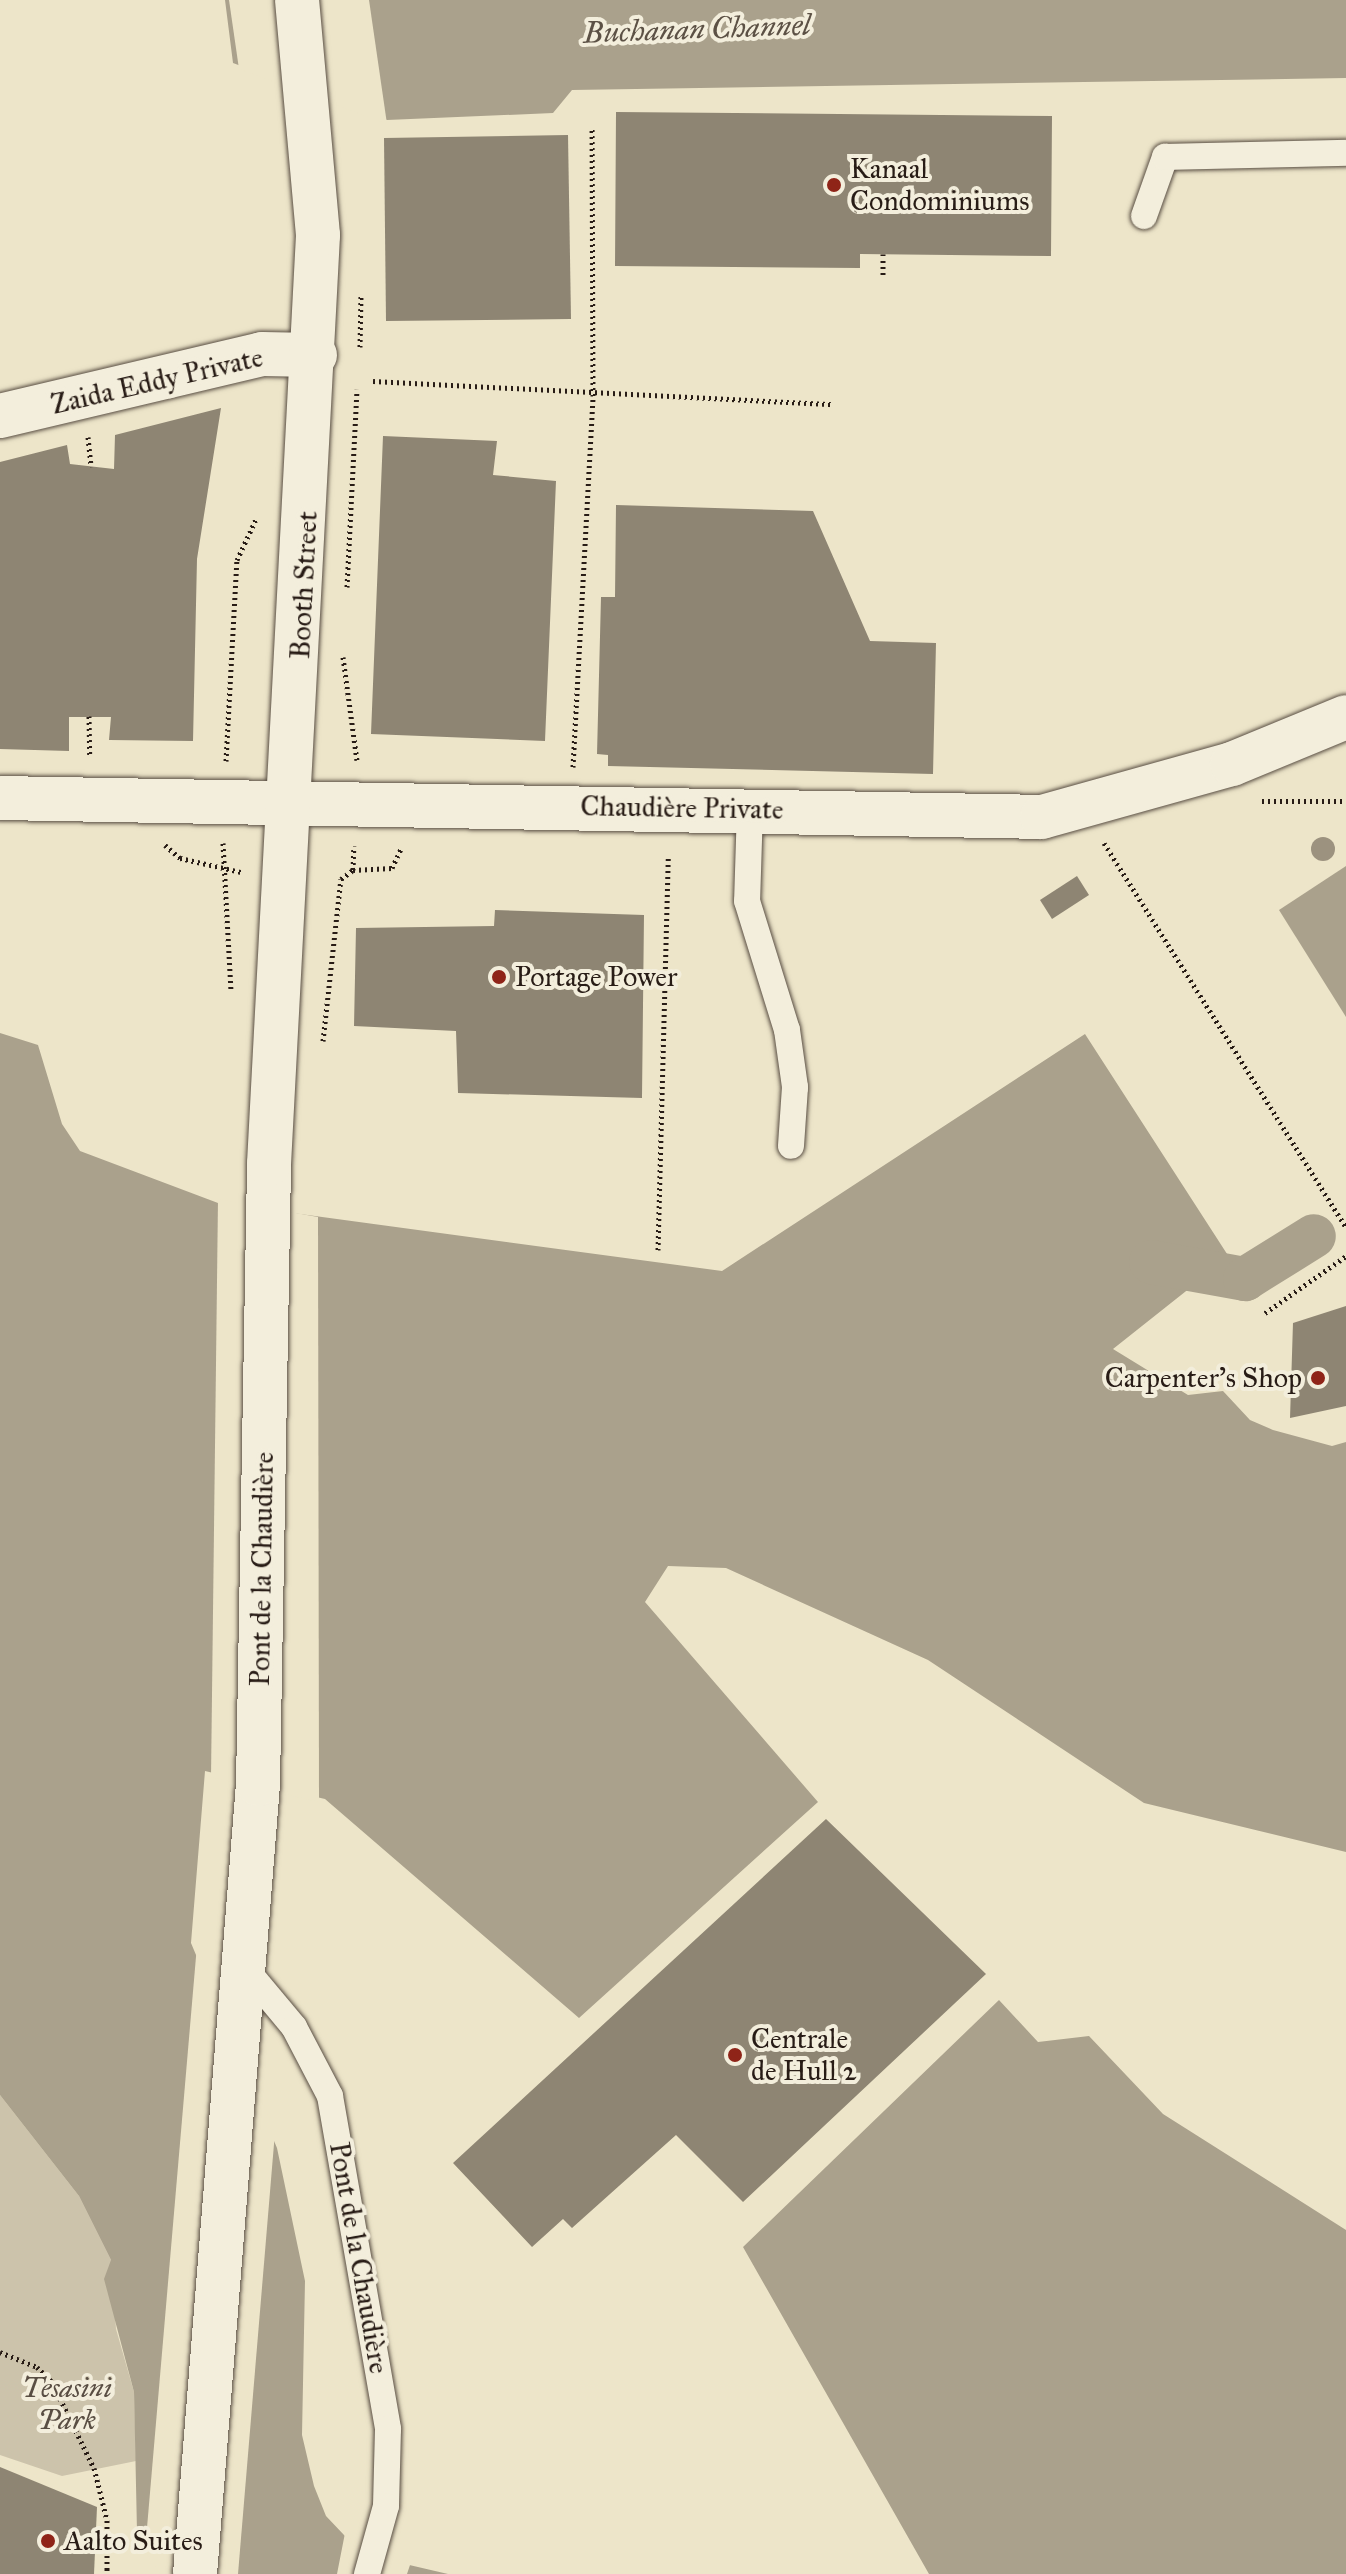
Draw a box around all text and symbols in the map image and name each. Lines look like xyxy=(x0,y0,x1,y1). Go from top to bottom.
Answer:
water label: Buchanan Channel xyxy=(583,7,811,51)
place label: Kanaal Condominiums xyxy=(850,152,1029,218)
marker: Kanaal Condominiums xyxy=(825,176,843,194)
street label: Zaida Eddy Private xyxy=(48,340,266,422)
street label: Booth Street xyxy=(283,510,325,660)
street label: Chaudière Private xyxy=(580,789,784,827)
place label: Portage Power xyxy=(515,960,677,994)
marker: Portage Power xyxy=(490,968,508,986)
place label: Carpenter's Shop xyxy=(1105,1361,1302,1395)
marker: Carpenter's Shop xyxy=(1309,1369,1327,1387)
street label: Pont de la Chaudière xyxy=(243,1451,281,1687)
place label: Centrale de Hull 2 xyxy=(751,2022,857,2088)
marker: Centrale de Hull 2 xyxy=(726,2046,744,2064)
street label: Pont de la Chaudière xyxy=(322,2140,396,2376)
park label: Tesasini Park xyxy=(22,2371,112,2437)
place label: Aalto Suites xyxy=(64,2524,203,2558)
marker: Aalto Suites xyxy=(39,2532,57,2550)

